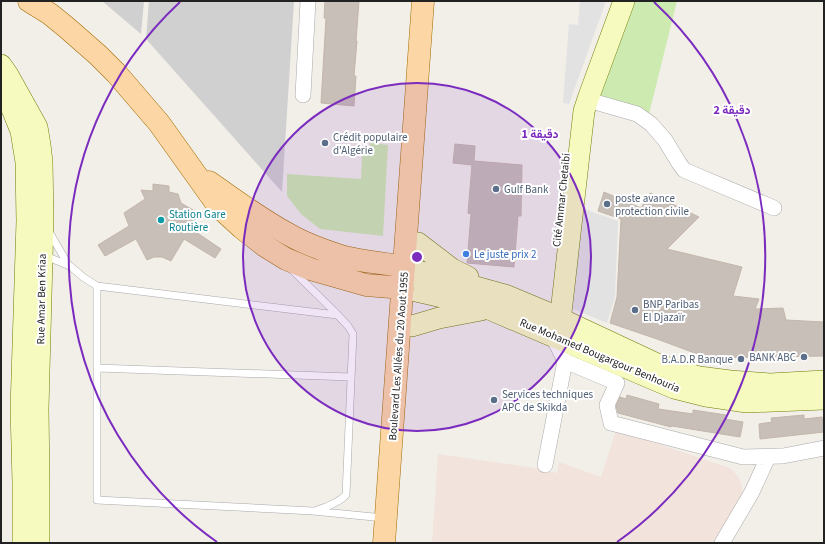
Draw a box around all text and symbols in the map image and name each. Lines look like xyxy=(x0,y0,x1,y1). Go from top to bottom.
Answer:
text: 2 دقيقة xyxy=(713,102,751,119)
text: 1 دقيقة xyxy=(521,126,559,143)
place label: Crédit populaire d'Algérie xyxy=(333,130,408,158)
marker: Crédit populaire d'Algérie xyxy=(320,138,330,148)
street label: Cité Ammar Chetaibi xyxy=(549,152,574,248)
place label: Gulf Bank xyxy=(504,182,549,197)
marker: Gulf Bank xyxy=(491,184,501,194)
place label: poste avance protection civile xyxy=(615,191,689,219)
marker: poste avance protection civile xyxy=(602,199,612,209)
place label: Station Gare Routière xyxy=(169,207,226,235)
marker: Station Gare Routière xyxy=(156,215,166,225)
place label: Le juste prix 2 xyxy=(474,247,536,262)
marker: Le juste prix 2 xyxy=(461,249,471,259)
centre of rings xyxy=(410,250,424,264)
street label: Rue Amar Ben Kriaa xyxy=(33,254,50,344)
street label: Boulevard Les Allées du 20 Aout 1955 xyxy=(385,271,412,441)
place label: BNP Paribas El Djazaïr xyxy=(643,297,699,325)
marker: BNP Paribas El Djazaïr xyxy=(630,305,640,315)
street label: Rue Mohamed Bougargour Benhouria xyxy=(517,315,682,396)
place label: BANK ABC xyxy=(749,350,796,365)
place label: B.A.D.R Banque xyxy=(662,352,734,367)
marker: BANK ABC xyxy=(799,352,809,362)
marker: B.A.D.R Banque xyxy=(736,354,746,364)
place label: Services techniques APC de Skikda xyxy=(502,387,594,415)
marker: Services techniques APC de Skikda xyxy=(489,395,499,405)

